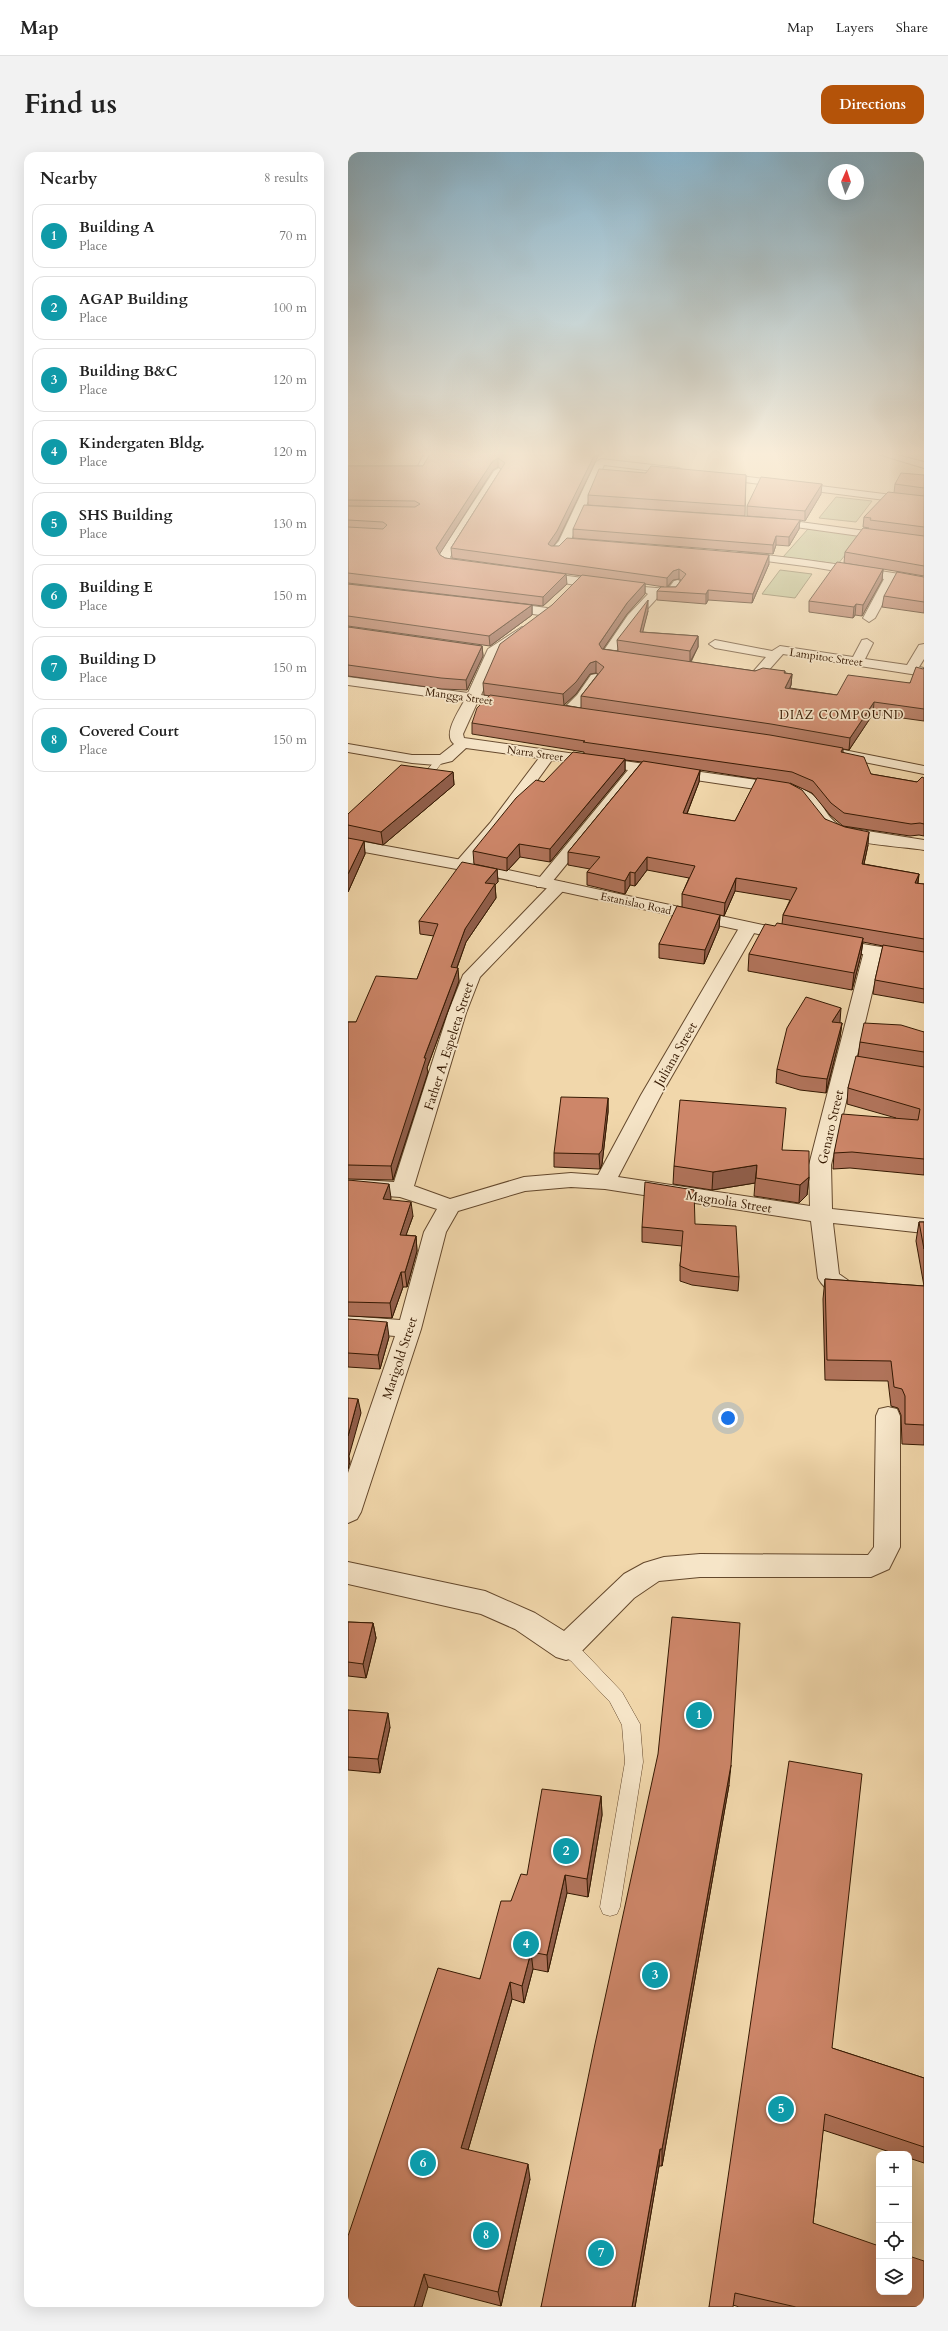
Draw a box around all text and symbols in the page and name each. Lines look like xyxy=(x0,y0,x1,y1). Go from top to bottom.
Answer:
text: Map xyxy=(20,15,59,41)
text: Map xyxy=(787,18,814,37)
text: Layers xyxy=(836,18,874,37)
text: Share xyxy=(896,18,928,37)
text: Find us xyxy=(24,85,117,123)
button: Directions xyxy=(821,85,924,124)
north arrow xyxy=(828,164,864,200)
text: Nearby xyxy=(40,167,97,190)
text: 8 results xyxy=(264,169,308,187)
text: Building A xyxy=(79,217,155,237)
text: 1 xyxy=(51,227,57,245)
text: 70 m xyxy=(279,227,307,245)
text: Place xyxy=(79,237,107,255)
text: AGAP Building xyxy=(79,289,188,309)
text: 2 xyxy=(51,299,57,317)
text: 100 m xyxy=(273,299,307,317)
text: Place xyxy=(79,309,107,327)
text: Building B&C xyxy=(79,361,177,381)
text: 3 xyxy=(51,371,57,389)
text: 120 m xyxy=(273,371,307,389)
text: Place xyxy=(79,381,107,399)
text: Kindergaten Bldg. xyxy=(79,433,205,453)
text: 4 xyxy=(51,443,57,461)
text: 120 m xyxy=(273,443,307,461)
text: Place xyxy=(79,453,107,471)
text: SHS Building xyxy=(79,505,172,525)
text: 5 xyxy=(51,515,57,533)
text: 130 m xyxy=(273,515,307,533)
text: Place xyxy=(79,525,107,543)
text: Building E xyxy=(79,577,153,597)
text: 6 xyxy=(51,587,57,605)
text: 150 m xyxy=(273,587,307,605)
text: Place xyxy=(79,597,107,615)
street label: Lampitoc Street xyxy=(788,645,864,670)
text: Building D xyxy=(79,649,156,669)
text: 7 xyxy=(51,659,57,677)
text: 150 m xyxy=(273,659,307,677)
text: Place xyxy=(79,669,107,687)
street label: Mangga Street xyxy=(424,684,494,709)
district label: DIAZ COMPOUND xyxy=(779,707,905,723)
text: Covered Court xyxy=(79,721,179,741)
text: 8 xyxy=(51,731,57,749)
text: 150 m xyxy=(273,731,307,749)
text: Place xyxy=(79,741,107,759)
street label: Narra Street xyxy=(506,742,564,765)
street label: Estanislao Road xyxy=(599,889,673,918)
street label: Father A. Espeleta Street xyxy=(420,980,478,1112)
street label: Juliana Street xyxy=(649,1019,702,1092)
street label: Genaro Street xyxy=(814,1088,848,1166)
street label: Magnolia Street xyxy=(685,1186,773,1218)
street label: Marigold Street xyxy=(378,1315,422,1402)
your location xyxy=(718,1408,738,1428)
pin: 1 xyxy=(686,1700,712,1730)
pin: 2 xyxy=(553,1836,579,1866)
pin: 4 xyxy=(513,1929,539,1959)
pin: 3 xyxy=(642,1960,668,1990)
pin: 5 xyxy=(768,2094,794,2124)
pin: 6 xyxy=(410,2148,436,2178)
map controls xyxy=(876,2151,912,2295)
button: + xyxy=(876,2151,912,2187)
button: − xyxy=(876,2187,912,2223)
pin: 8 xyxy=(473,2220,499,2250)
button: locate xyxy=(876,2223,912,2259)
pin: 7 xyxy=(588,2238,614,2268)
button: layers xyxy=(876,2259,912,2295)

